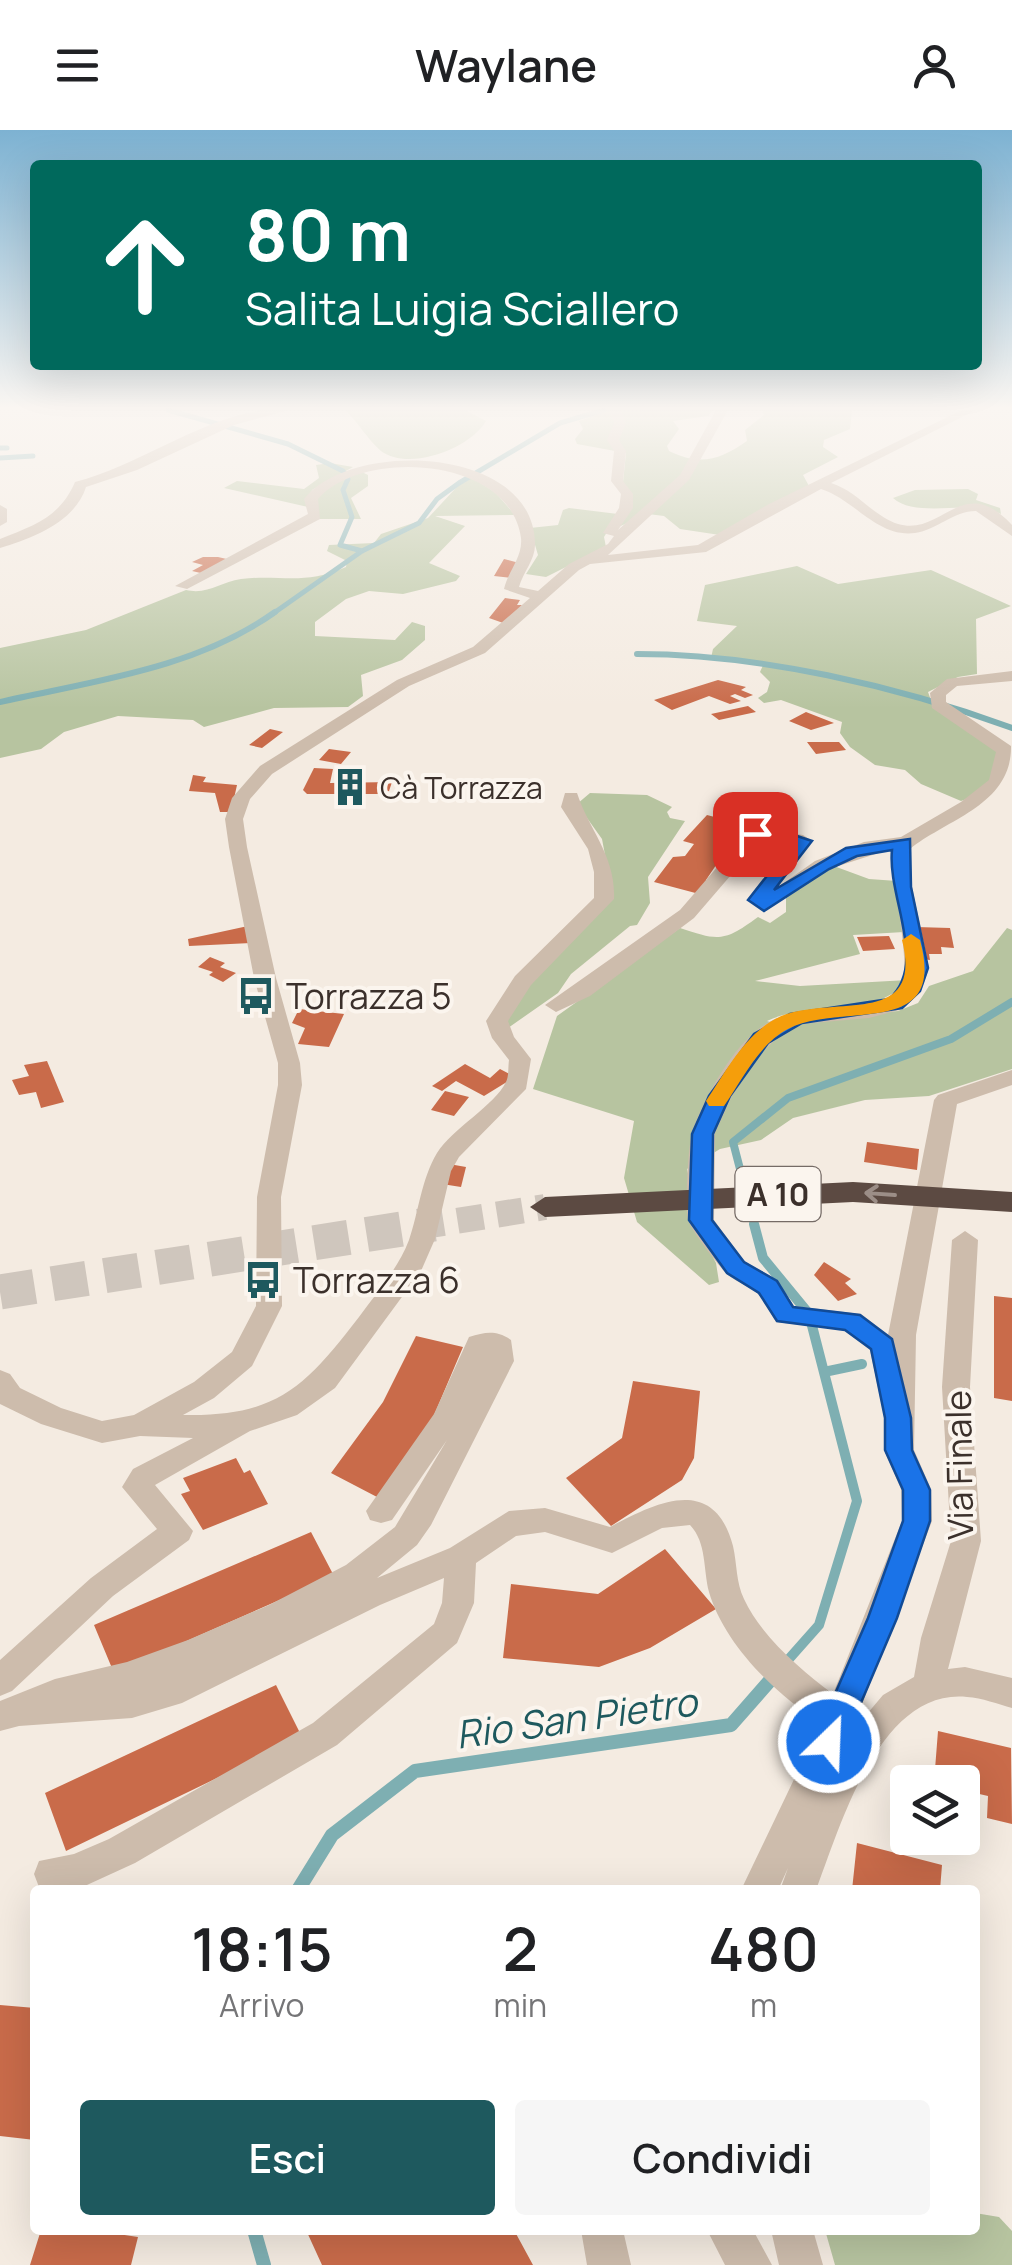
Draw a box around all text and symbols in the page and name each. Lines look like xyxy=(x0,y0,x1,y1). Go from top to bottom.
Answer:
text: Waylane xyxy=(415,34,597,96)
icon: menu xyxy=(50,38,105,93)
icon: person xyxy=(907,38,962,93)
text: 80 m xyxy=(245,186,411,282)
icon: ahead xyxy=(80,200,210,330)
text: Salita Luigia Sciallero xyxy=(245,277,679,339)
building icon: Cà Torrazza xyxy=(329,766,371,808)
place label: Cà Torrazza xyxy=(380,767,543,808)
pin xyxy=(713,792,798,877)
icon: arrive xyxy=(728,807,783,862)
place label: Torrazza 5 xyxy=(286,972,451,1020)
bus stop icon: Torrazza 5 xyxy=(235,975,277,1017)
road number: A 10 xyxy=(736,1167,820,1221)
one-way arrow xyxy=(864,1184,896,1203)
place label: Torrazza 6 xyxy=(293,1256,460,1304)
bus stop icon: Torrazza 6 xyxy=(242,1259,284,1301)
street label: Via Finale xyxy=(934,1390,984,1540)
water label: Rio San Pietro xyxy=(452,1674,702,1760)
position arrow xyxy=(777,1690,881,1794)
map controls xyxy=(890,1765,980,1855)
button: layers xyxy=(890,1765,980,1855)
text: 18:15 xyxy=(191,1907,332,1989)
text: 2 xyxy=(503,1907,538,1989)
text: 480 xyxy=(708,1907,819,1989)
text: Arrivo xyxy=(219,1983,304,2027)
text: min xyxy=(494,1983,547,2027)
text: m xyxy=(750,1983,777,2027)
button: Esci xyxy=(80,2100,495,2215)
button: Condividi xyxy=(515,2100,930,2215)

